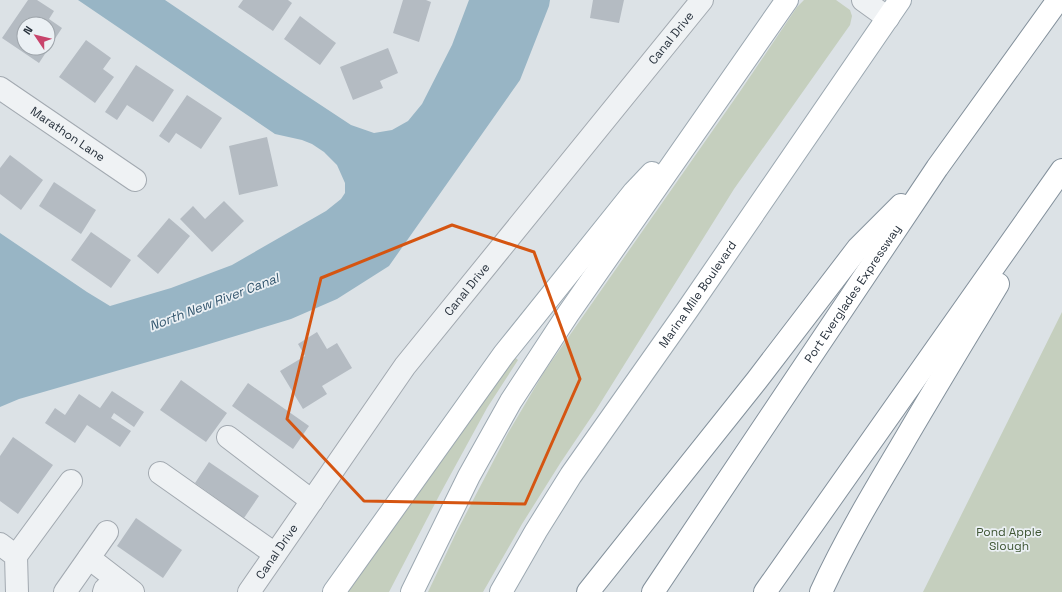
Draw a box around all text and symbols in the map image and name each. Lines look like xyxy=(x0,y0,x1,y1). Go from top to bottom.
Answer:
street label: Canal Drive xyxy=(645,8,697,68)
north arrow xyxy=(16,16,56,56)
text: N xyxy=(20,23,36,37)
street label: Marathon Lane xyxy=(27,103,108,165)
street label: Port Everglades Expressway xyxy=(801,222,905,366)
street label: Marina Mile Boulevard xyxy=(655,238,740,351)
street label: Canal Drive xyxy=(441,260,493,319)
water label: North New River Canal xyxy=(147,269,283,335)
street label: Canal Drive xyxy=(252,521,302,582)
park label: Pond Apple Slough xyxy=(976,524,1042,554)

